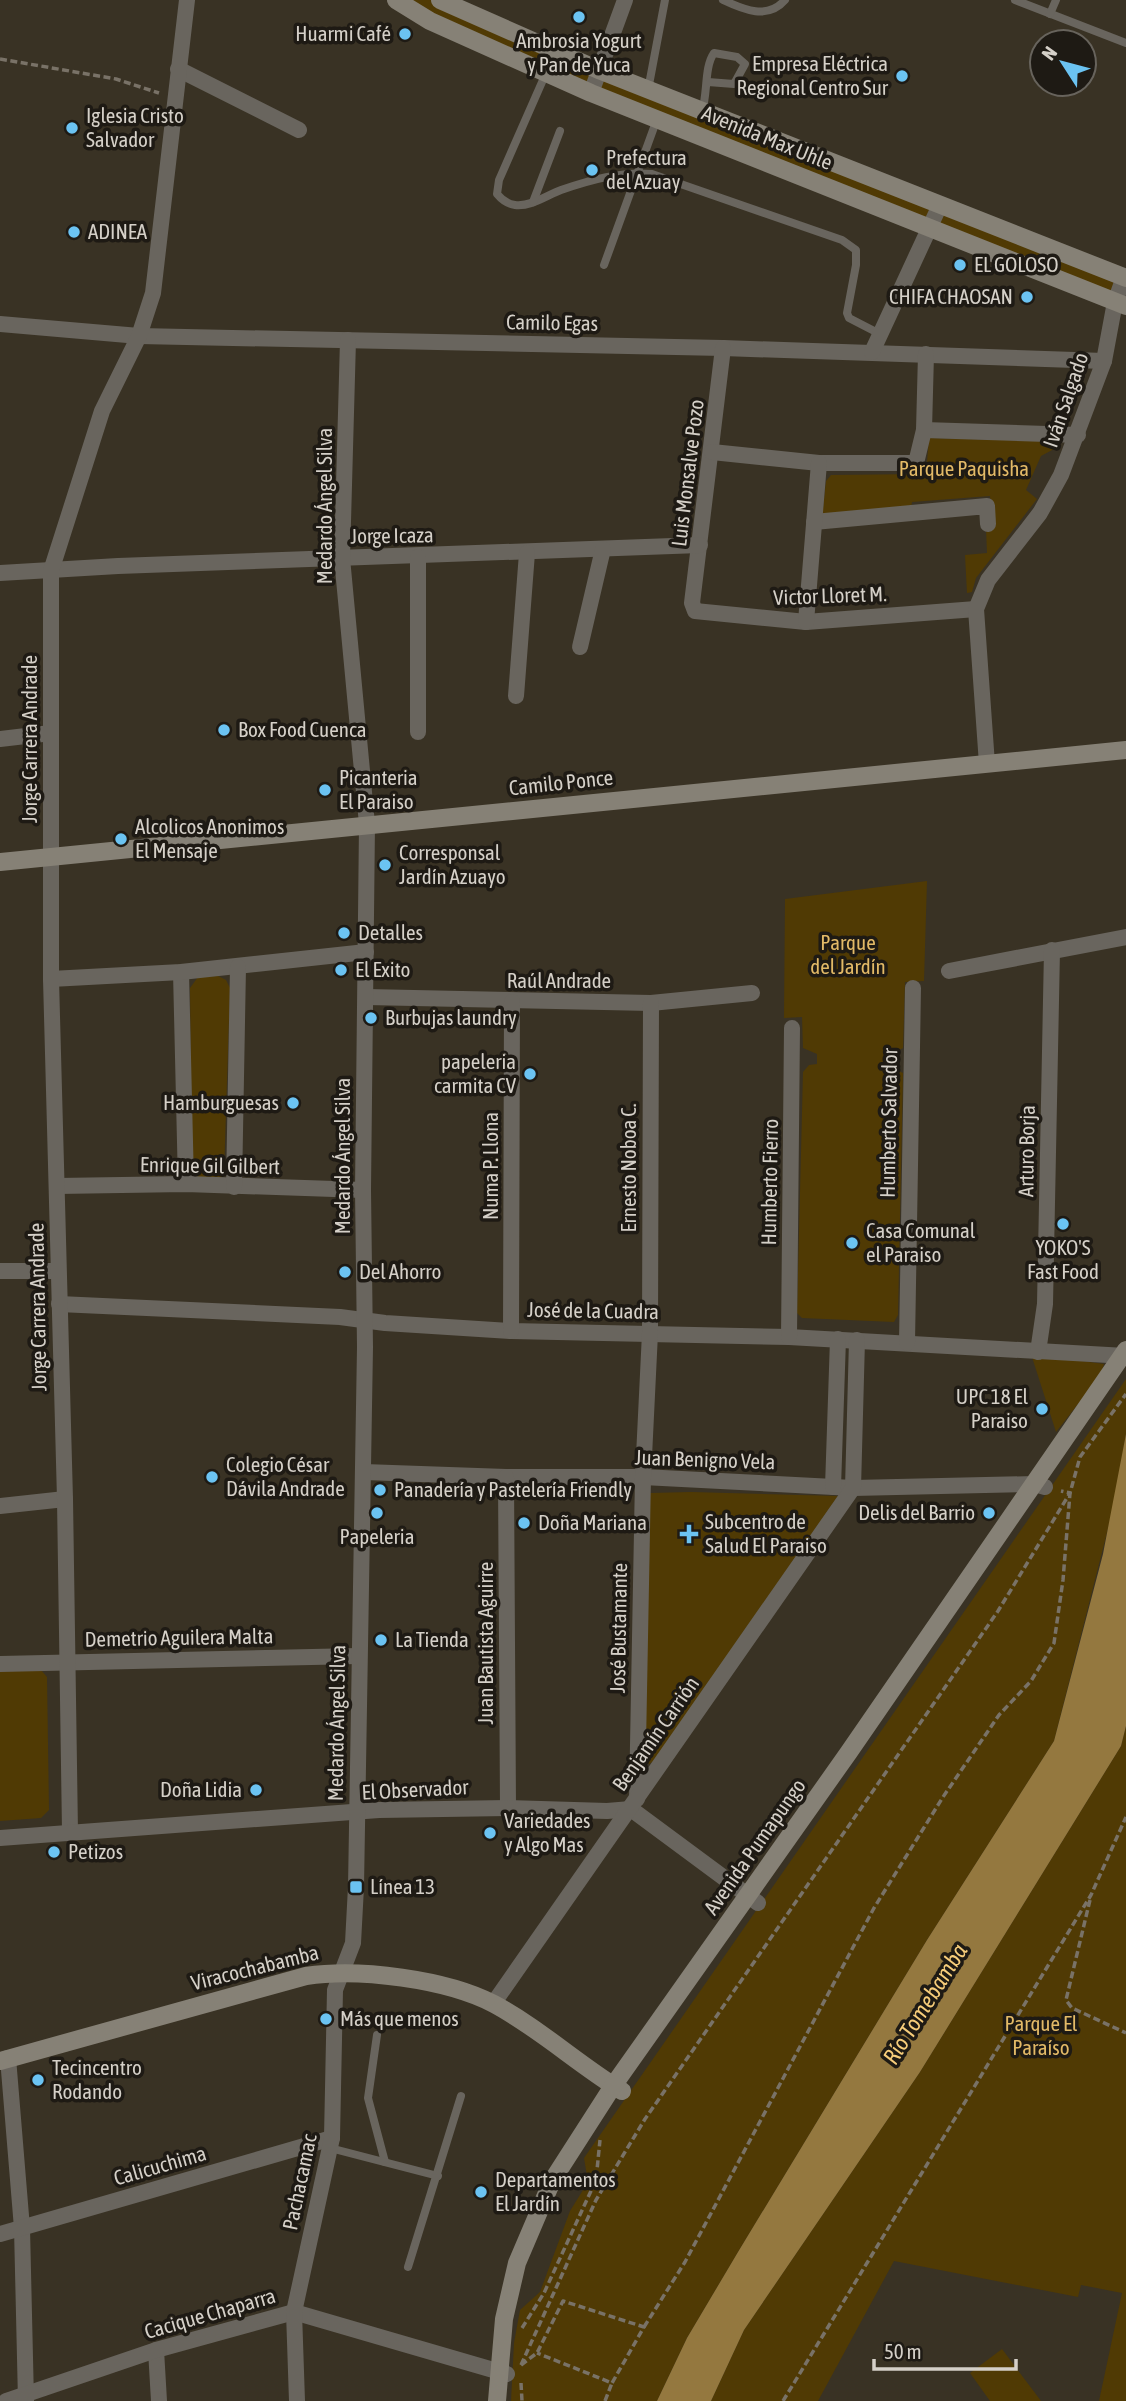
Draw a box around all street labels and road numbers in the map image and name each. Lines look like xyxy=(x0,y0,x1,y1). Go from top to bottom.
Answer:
street label: Avenida Max Uhle xyxy=(699,100,836,174)
street label: Camilo Egas xyxy=(506,309,598,335)
street label: Iván Salgado xyxy=(1038,349,1092,450)
street label: Luis Monsalve Pozo xyxy=(666,398,708,548)
street label: Medardo Ángel Silva xyxy=(312,428,336,584)
street label: Jorge Icaza xyxy=(350,522,434,548)
street label: Victor Lloret M. xyxy=(773,581,887,609)
street label: Jorge Carrera Andrade xyxy=(17,655,41,823)
street label: Camilo Ponce xyxy=(508,765,614,799)
street label: Raúl Andrade xyxy=(507,968,611,992)
street label: Humberto Salvador xyxy=(875,1047,901,1198)
street label: Medardo Ángel Silva xyxy=(330,1078,354,1234)
street label: Ernesto Noboa C. xyxy=(616,1104,640,1232)
street label: Arturo Borja xyxy=(1013,1105,1039,1197)
street label: Numa P. Llona xyxy=(478,1112,502,1220)
street label: Humberto Fierro xyxy=(756,1118,782,1245)
street label: Enrique Gil Gilbert xyxy=(140,1152,280,1178)
street label: Jorge Carrera Andrade xyxy=(24,1223,50,1391)
street label: José de la Cuadra xyxy=(527,1297,659,1323)
street label: Juan Benigno Vela xyxy=(634,1445,776,1473)
street label: Juan Bautista Aguirre xyxy=(473,1562,497,1724)
street label: José Bustamante xyxy=(605,1563,631,1693)
street label: Demetrio Aguilera Malta xyxy=(84,1623,273,1651)
street label: Medardo Ángel Silva xyxy=(323,1645,349,1801)
street label: Benjamín Carrión xyxy=(607,1672,703,1795)
street label: El Observador xyxy=(361,1774,470,1804)
street label: Avenida Pumapungo xyxy=(698,1774,810,1919)
street label: Viracochabamba xyxy=(189,1940,321,1994)
street label: Pachacamac xyxy=(277,2131,321,2232)
street label: Calicuchima xyxy=(111,2140,209,2190)
street label: Cacique Chaparra xyxy=(141,2283,278,2343)

